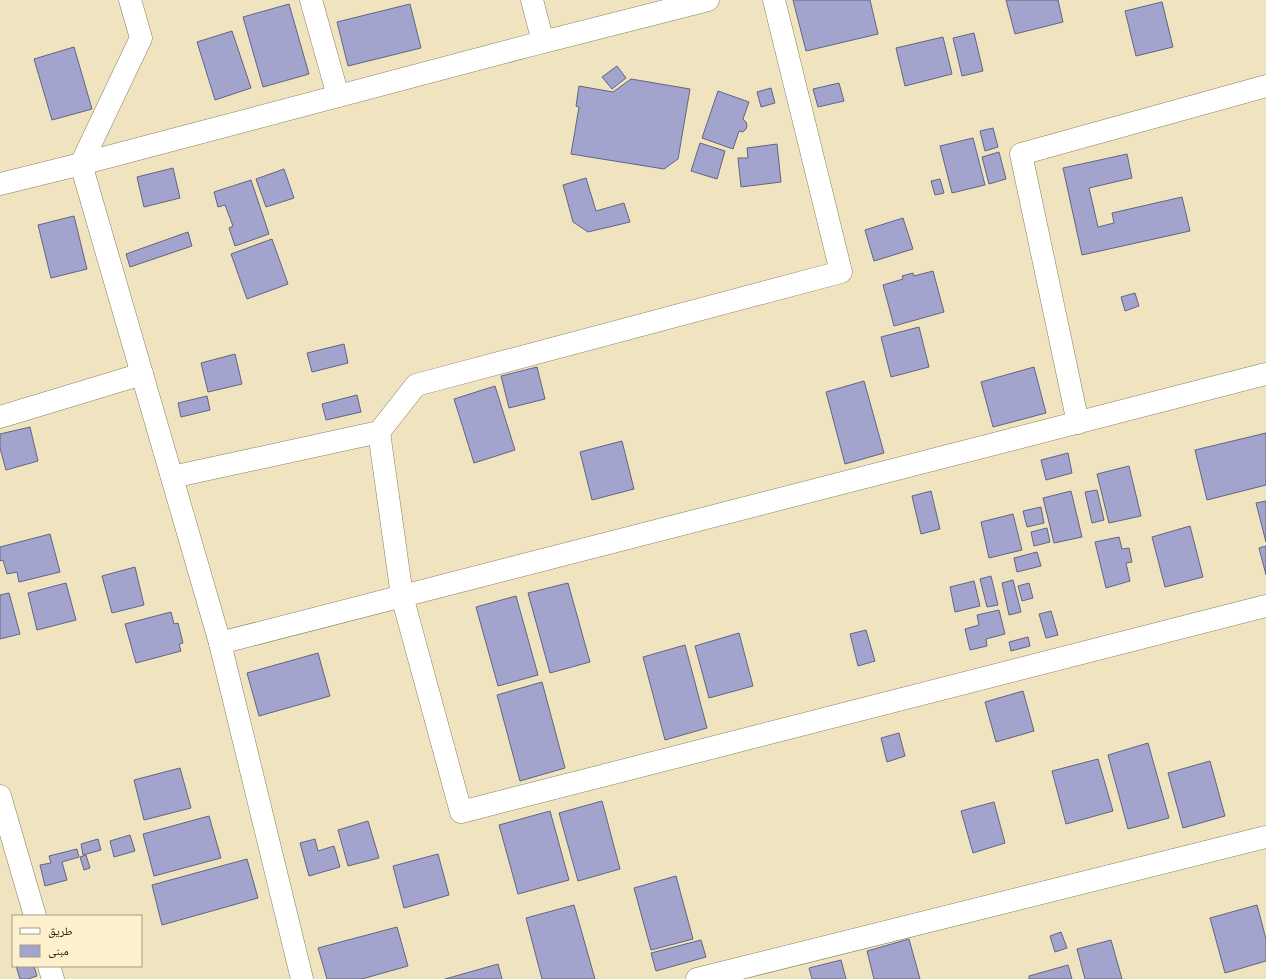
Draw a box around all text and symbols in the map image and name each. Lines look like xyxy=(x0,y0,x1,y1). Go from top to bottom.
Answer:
legend xyxy=(12,915,142,967)
text: طريق xyxy=(48,921,73,940)
text: مبنى xyxy=(48,941,69,960)

